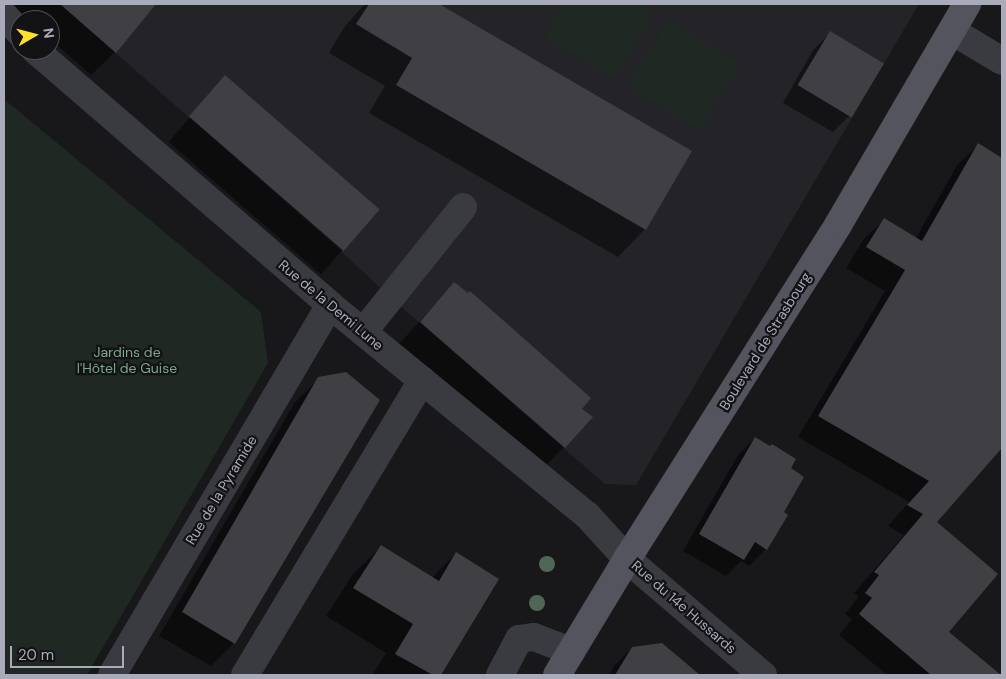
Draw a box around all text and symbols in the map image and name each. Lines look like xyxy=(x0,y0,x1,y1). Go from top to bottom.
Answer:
north arrow xyxy=(10,10,60,60)
text: N xyxy=(39,27,58,39)
street label: Rue de la Demi Lune xyxy=(275,256,387,354)
street label: Boulevard de Strasbourg xyxy=(716,269,814,413)
park label: Jardins de l'Hôtel de Guise xyxy=(77,344,177,377)
street label: Rue de la Pyramide xyxy=(182,432,260,548)
street label: Rue du 14e Hussards xyxy=(628,557,740,657)
scale bar xyxy=(12,636,126,668)
text: 20 m xyxy=(18,645,54,665)

